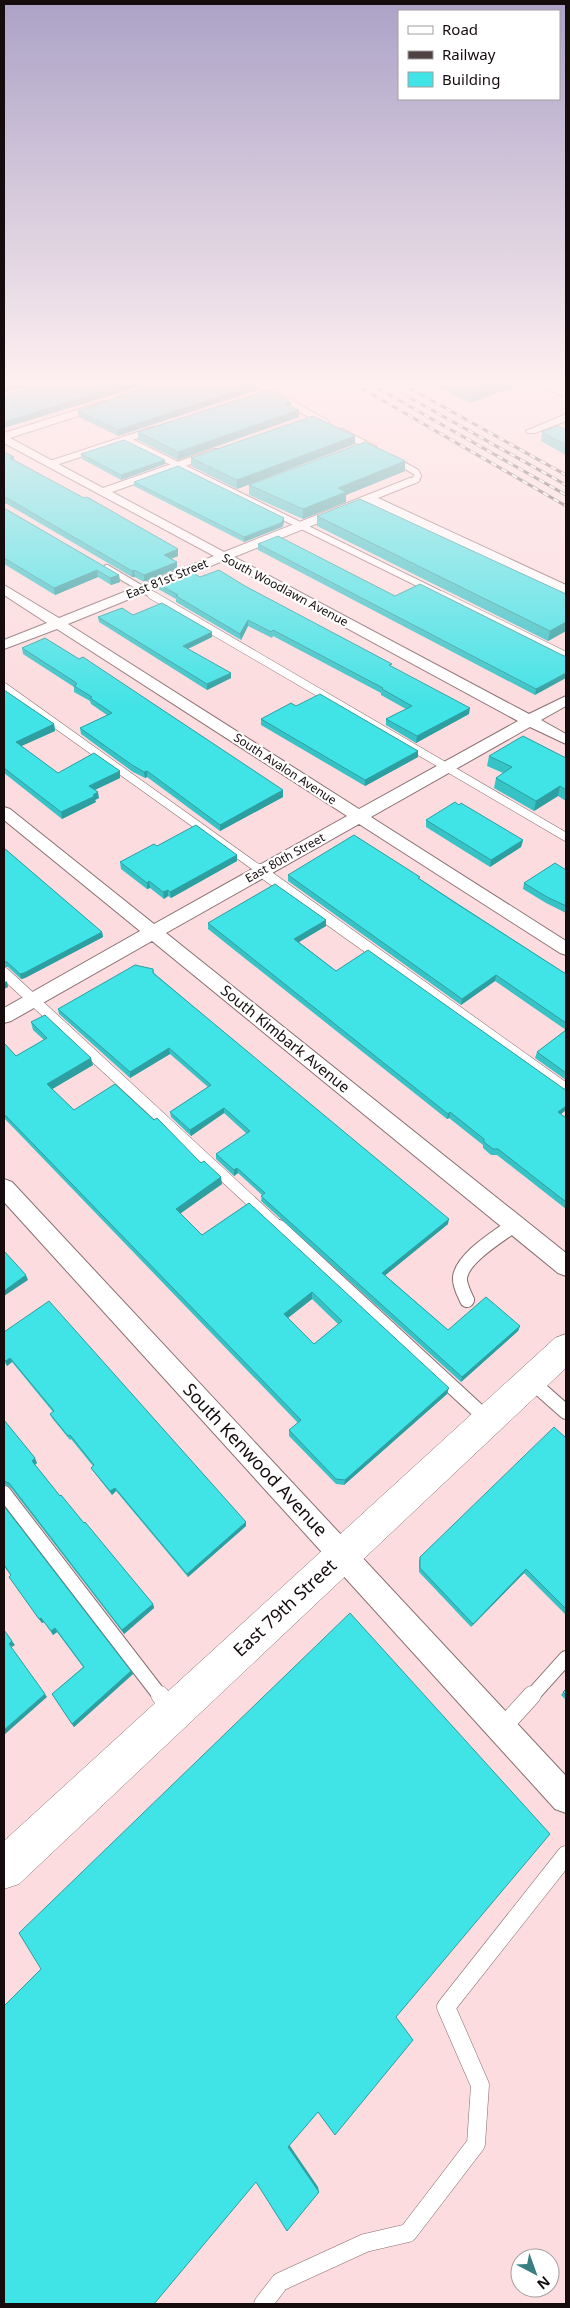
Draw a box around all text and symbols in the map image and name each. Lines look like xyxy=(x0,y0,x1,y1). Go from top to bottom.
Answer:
legend xyxy=(398,10,560,100)
text: Road xyxy=(442,19,478,39)
text: Railway xyxy=(442,44,496,64)
text: Building xyxy=(442,69,500,89)
street label: South Woodlawn Avenue xyxy=(219,549,352,630)
street label: East 81st Street xyxy=(123,554,211,603)
street label: South Avalon Avenue xyxy=(230,729,340,808)
street label: East 80th Street xyxy=(242,828,328,887)
street label: South Kimbark Avenue xyxy=(217,980,354,1097)
street label: South Kenwood Avenue xyxy=(178,1377,333,1541)
street label: East 79th Street xyxy=(227,1553,342,1661)
north arrow xyxy=(510,2248,560,2298)
text: N xyxy=(533,2272,554,2294)

